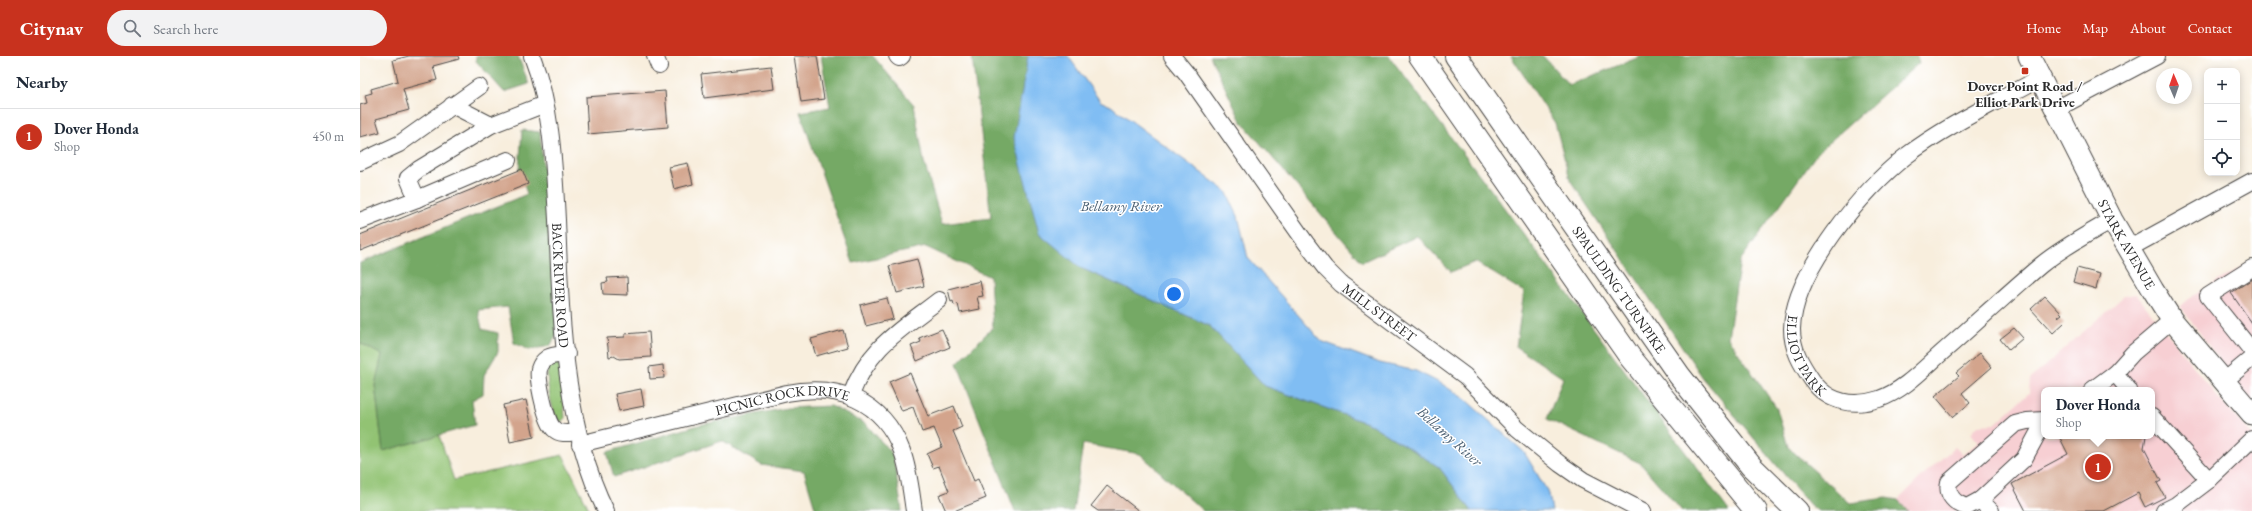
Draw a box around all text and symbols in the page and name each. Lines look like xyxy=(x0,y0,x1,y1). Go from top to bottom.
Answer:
search box xyxy=(107,10,387,46)
text: Citynav xyxy=(20,16,83,41)
icon: search xyxy=(121,17,143,39)
text: Search here xyxy=(153,19,218,38)
text: Home xyxy=(2026,19,2061,37)
text: Map xyxy=(2083,19,2108,37)
text: About xyxy=(2130,19,2166,37)
text: Contact xyxy=(2188,19,2232,37)
marker: Dover Point Road / Elliot Park Drive xyxy=(2020,66,2030,76)
north arrow xyxy=(2156,68,2192,104)
map controls xyxy=(2204,68,2240,176)
button: + xyxy=(2204,68,2240,104)
text: Nearby xyxy=(16,71,68,93)
place label: Dover Point Road / Elliot Park Drive xyxy=(1967,77,2083,111)
button: − xyxy=(2204,104,2240,140)
text: Dover Honda xyxy=(54,119,139,138)
text: 1 xyxy=(26,128,32,145)
text: 450 m xyxy=(313,128,344,145)
text: Shop xyxy=(54,138,80,155)
button: locate xyxy=(2204,140,2240,176)
water label: Bellamy River xyxy=(1079,196,1163,215)
street label: STARK AVENUE xyxy=(2094,196,2160,293)
street label: BACK RIVER ROAD xyxy=(548,222,573,349)
street label: SPAULDING TURNPIKE xyxy=(1569,222,1670,357)
street label: MILL STREET xyxy=(1339,279,1420,346)
your location xyxy=(1164,284,1184,304)
street label: ELLIOT PARK xyxy=(1783,314,1831,400)
street label: PICNIC ROCK DRIVE xyxy=(713,381,852,419)
popup xyxy=(2041,387,2155,439)
text: Dover Honda xyxy=(2056,395,2140,414)
water label: Bellamy River xyxy=(1413,401,1487,471)
text: Shop xyxy=(2056,414,2082,431)
pin: 1 xyxy=(2085,452,2111,482)

